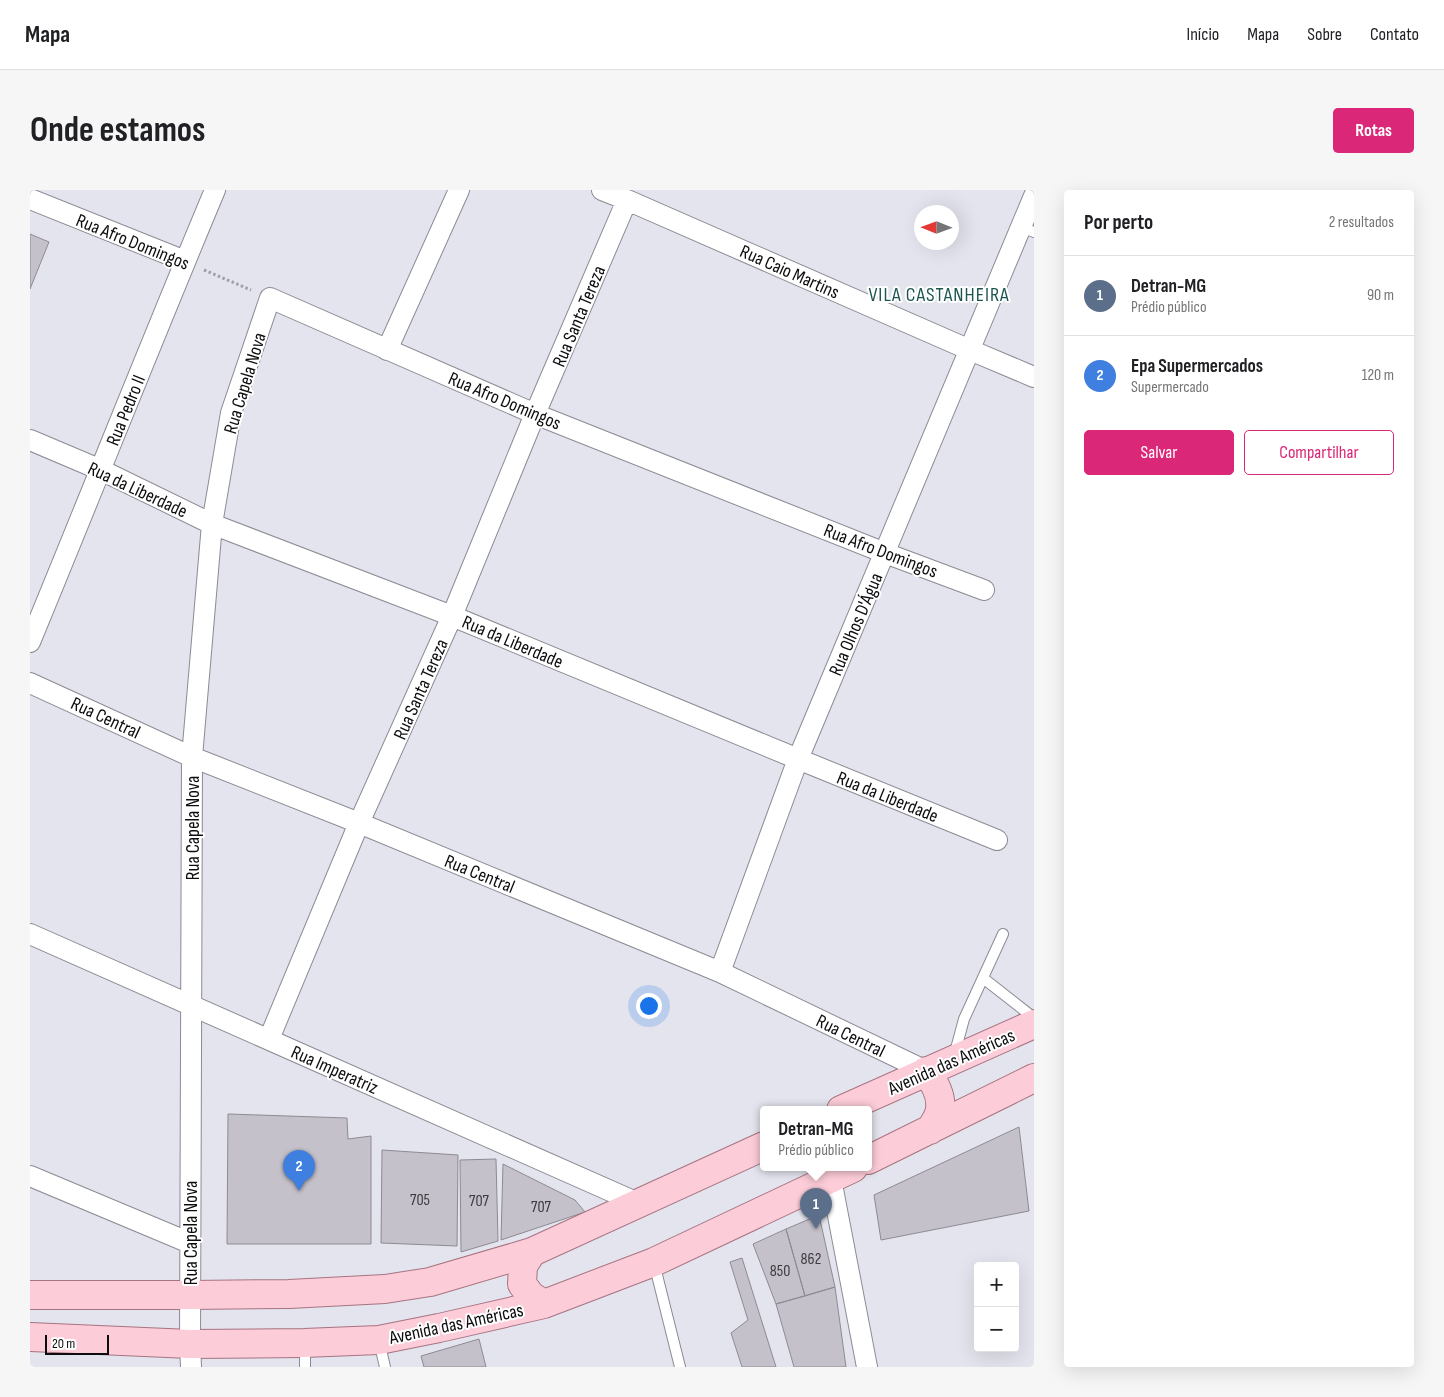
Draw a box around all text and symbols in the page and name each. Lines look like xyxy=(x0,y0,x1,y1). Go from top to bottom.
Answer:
text: Mapa xyxy=(25,20,70,49)
text: Início xyxy=(1187,24,1219,45)
text: Mapa xyxy=(1247,24,1279,45)
text: Sobre xyxy=(1307,24,1342,45)
text: Contato xyxy=(1370,24,1419,45)
button: Rotas xyxy=(1333,108,1414,153)
text: Onde estamos xyxy=(30,109,206,152)
north arrow xyxy=(914,205,959,250)
street label: Rua Afro Domingos xyxy=(72,209,193,276)
text: Por perto xyxy=(1084,210,1153,235)
text: 2 resultados xyxy=(1329,213,1394,232)
street label: Rua Caio Martins xyxy=(736,240,843,305)
street label: Rua Santa Tereza xyxy=(548,262,611,371)
text: Detran-MG xyxy=(1131,275,1206,298)
district label: VILA CASTANHEIRA xyxy=(868,283,1010,307)
text: 1 xyxy=(1097,286,1103,305)
text: 90 m xyxy=(1367,286,1394,305)
text: Prédio público xyxy=(1131,298,1207,317)
street label: Rua Capela Nova xyxy=(219,330,272,437)
text: Epa Supermercados xyxy=(1131,355,1263,378)
text: 2 xyxy=(1096,366,1104,385)
text: 120 m xyxy=(1362,366,1394,385)
street label: Rua Afro Domingos xyxy=(445,367,564,435)
street label: Rua Pedro II xyxy=(102,372,151,449)
text: Supermercado xyxy=(1131,378,1209,397)
button: Salvar xyxy=(1084,430,1234,475)
button: Compartilhar xyxy=(1244,430,1394,475)
street label: Rua da Liberdade xyxy=(84,457,191,523)
street label: Rua Afro Domingos xyxy=(820,519,941,584)
street label: Rua Olhos D'Água xyxy=(824,570,888,679)
street label: Rua da Liberdade xyxy=(459,611,566,674)
street label: Rua Santa Tereza xyxy=(389,636,454,744)
street label: Rua Central xyxy=(67,692,144,744)
street label: Rua da Liberdade xyxy=(833,767,942,828)
street label: Rua Capela Nova xyxy=(182,776,205,880)
street label: Rua Central xyxy=(441,850,518,899)
your location xyxy=(636,993,662,1019)
street label: Rua Central xyxy=(812,1010,889,1063)
street label: Avenida das Américas xyxy=(884,1024,1019,1101)
street label: Rua Imperatriz xyxy=(287,1041,382,1100)
popup xyxy=(760,1106,872,1171)
text: Detran-MG xyxy=(778,1118,854,1141)
text: Prédio público xyxy=(778,1141,854,1160)
pin: 2 xyxy=(283,1150,315,1191)
street label: Rua Capela Nova xyxy=(180,1181,203,1285)
pin: 1 xyxy=(800,1188,832,1229)
house number: 705 xyxy=(410,1191,430,1210)
house number: 707 xyxy=(469,1192,490,1211)
house number: 707 xyxy=(531,1198,552,1217)
house number: 862 xyxy=(801,1250,821,1269)
house number: 850 xyxy=(770,1262,790,1281)
map controls xyxy=(974,1262,1019,1352)
button: + xyxy=(974,1262,1019,1307)
street label: Avenida das Américas xyxy=(386,1299,526,1350)
button: − xyxy=(974,1307,1019,1352)
scale bar xyxy=(45,1332,109,1355)
text: 20 m xyxy=(52,1335,75,1352)

